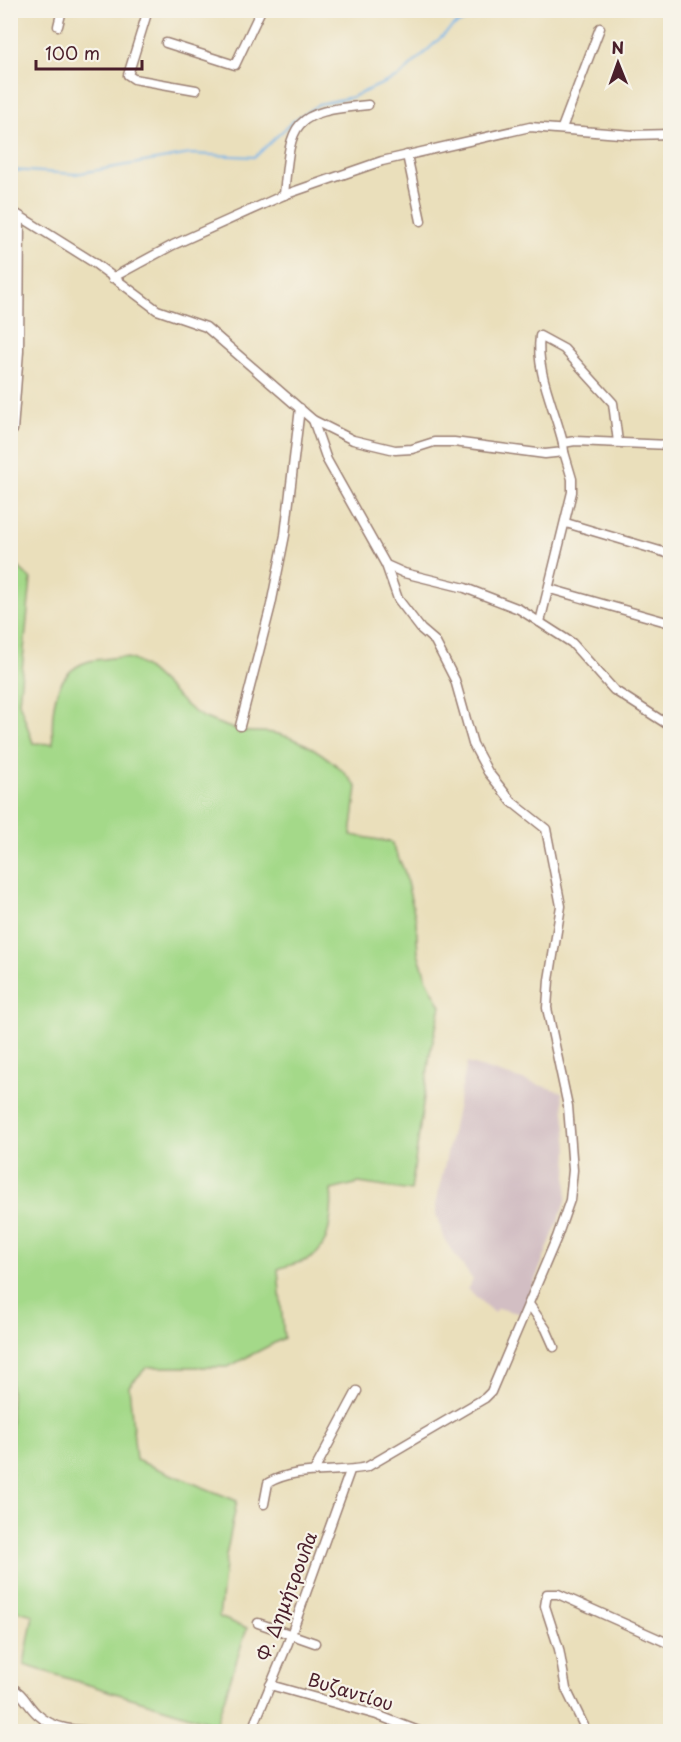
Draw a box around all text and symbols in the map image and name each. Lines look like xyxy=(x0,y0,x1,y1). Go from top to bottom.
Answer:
scale bar xyxy=(36,33,142,71)
north arrow xyxy=(588,33,648,93)
text: N xyxy=(611,35,624,59)
text: 100 m xyxy=(45,39,100,66)
street label: Φ. Δημήτρουλα xyxy=(249,1527,323,1665)
street label: Βυζαντίου xyxy=(305,1665,397,1717)

